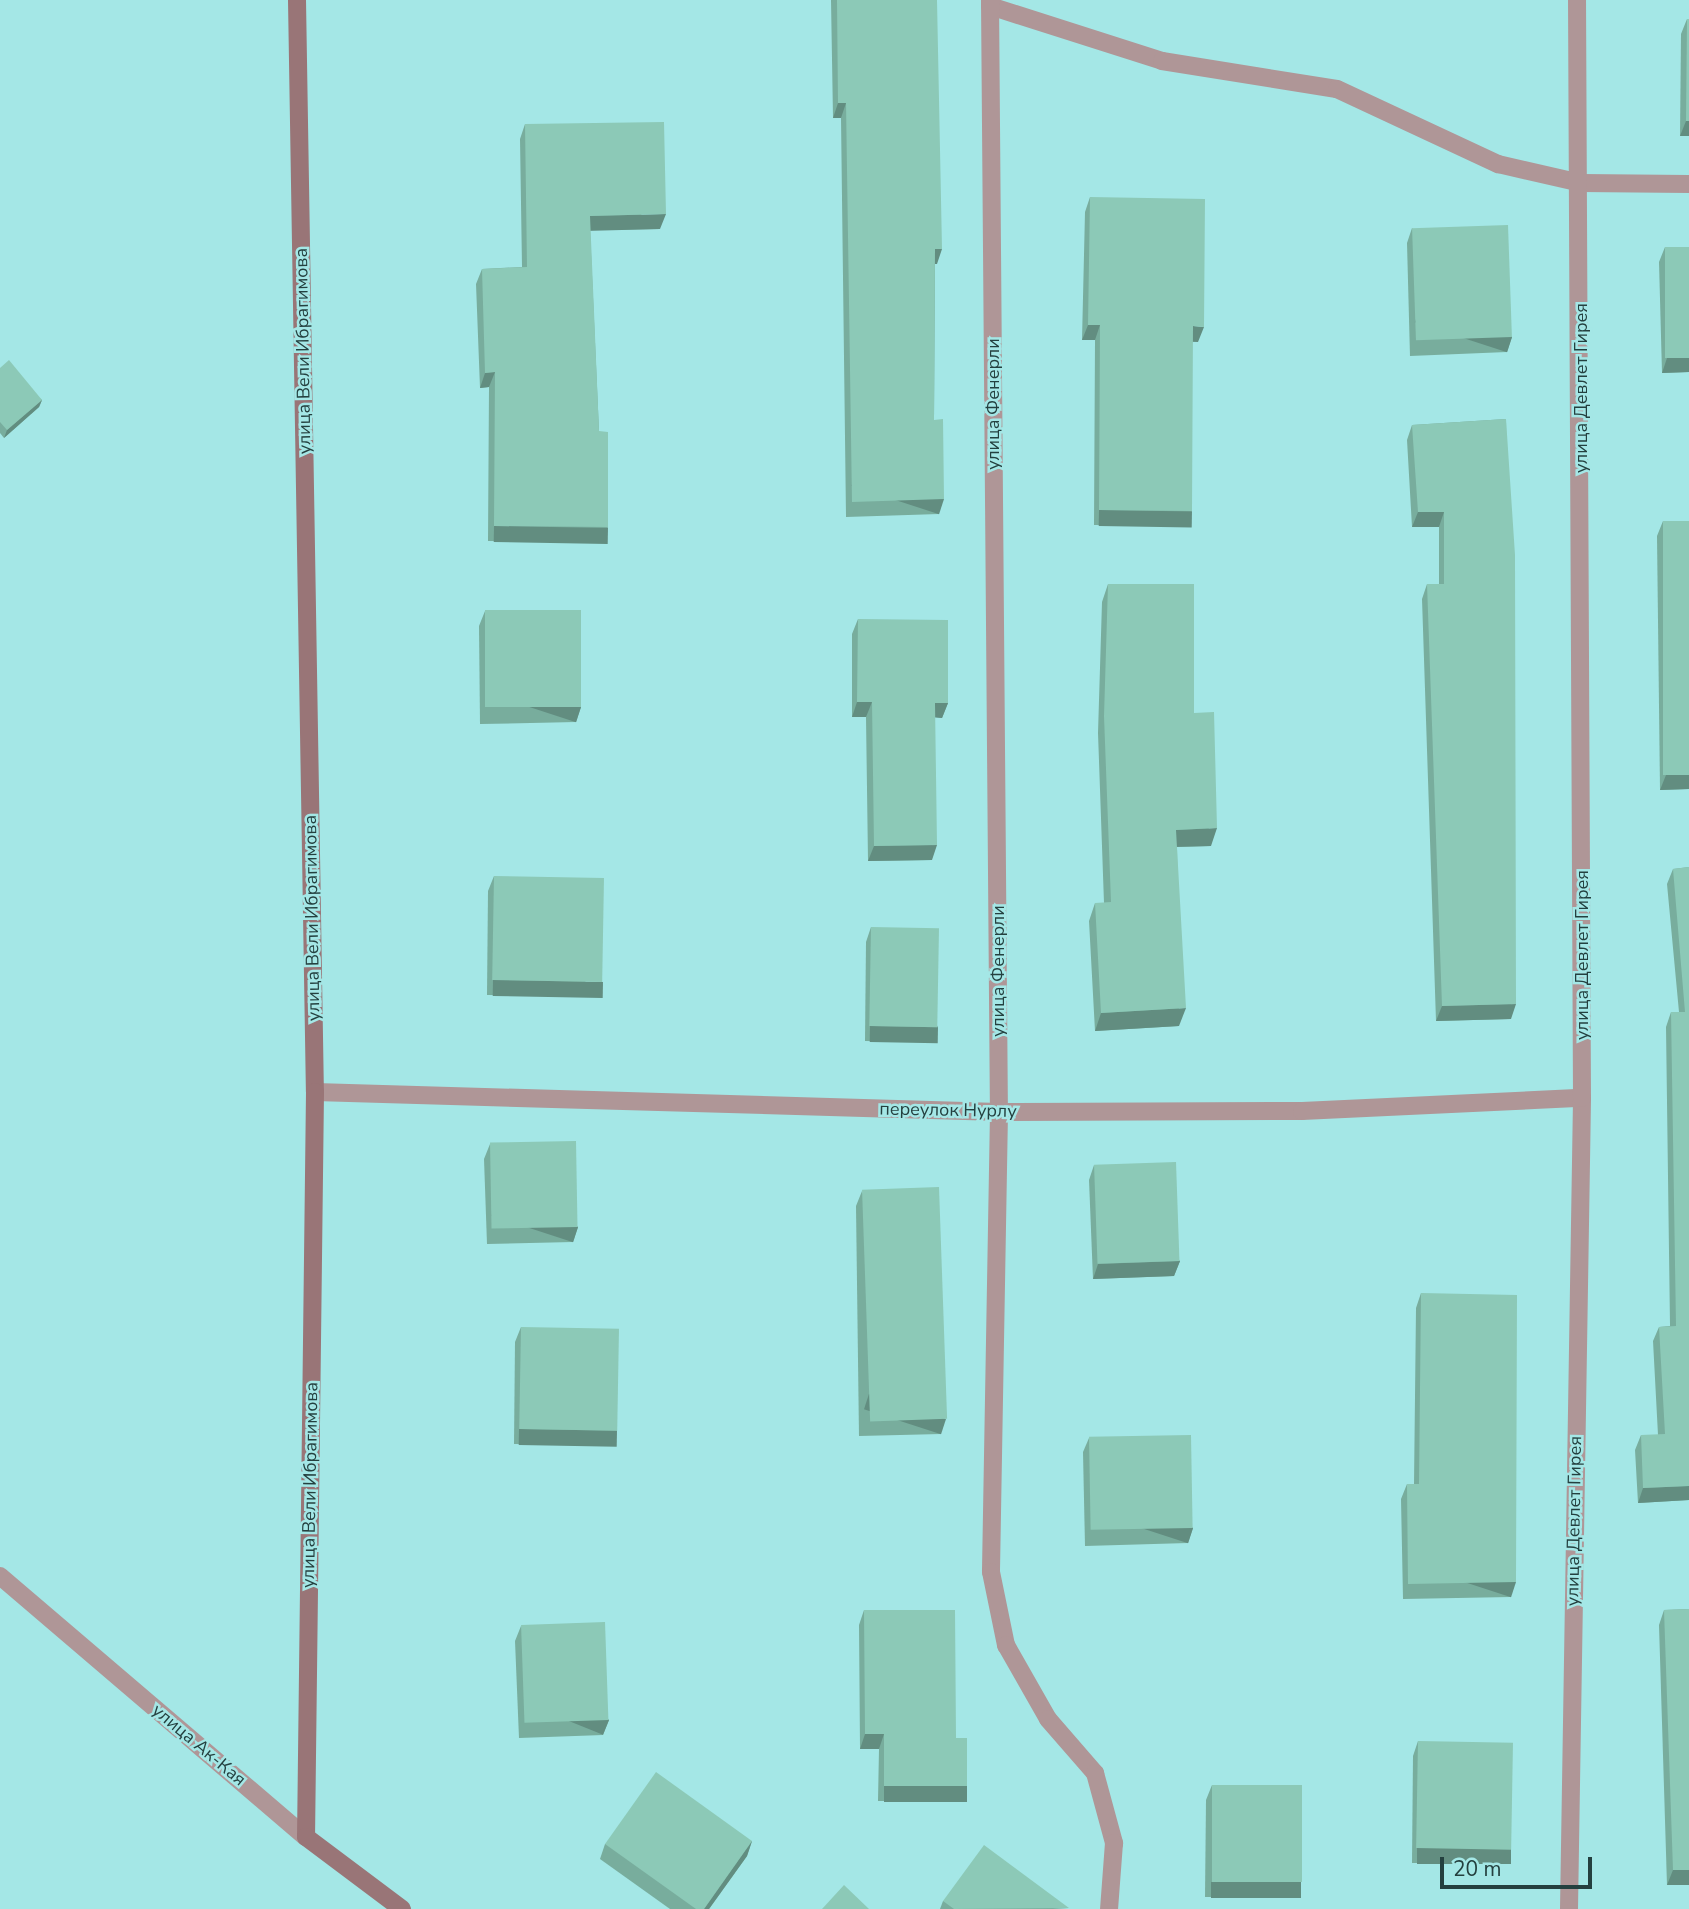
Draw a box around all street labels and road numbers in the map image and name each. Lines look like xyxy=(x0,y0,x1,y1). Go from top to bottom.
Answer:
street label: улица Вели Ибрагимова xyxy=(290,248,316,454)
street label: улица Девлет Гирея xyxy=(1570,303,1592,473)
street label: улица Фенерли xyxy=(982,338,1004,470)
street label: улица Вели Ибрагимова xyxy=(299,815,325,1021)
street label: улица Девлет Гирея xyxy=(1571,870,1593,1040)
street label: улица Фенерли xyxy=(987,905,1009,1037)
street label: переулок Нурлу xyxy=(879,1098,1017,1122)
street label: улица Вели Ибрагимова xyxy=(297,1382,323,1588)
street label: улица Девлет Гирея xyxy=(1562,1436,1586,1606)
street label: улица Ак-Кая xyxy=(148,1699,250,1791)

